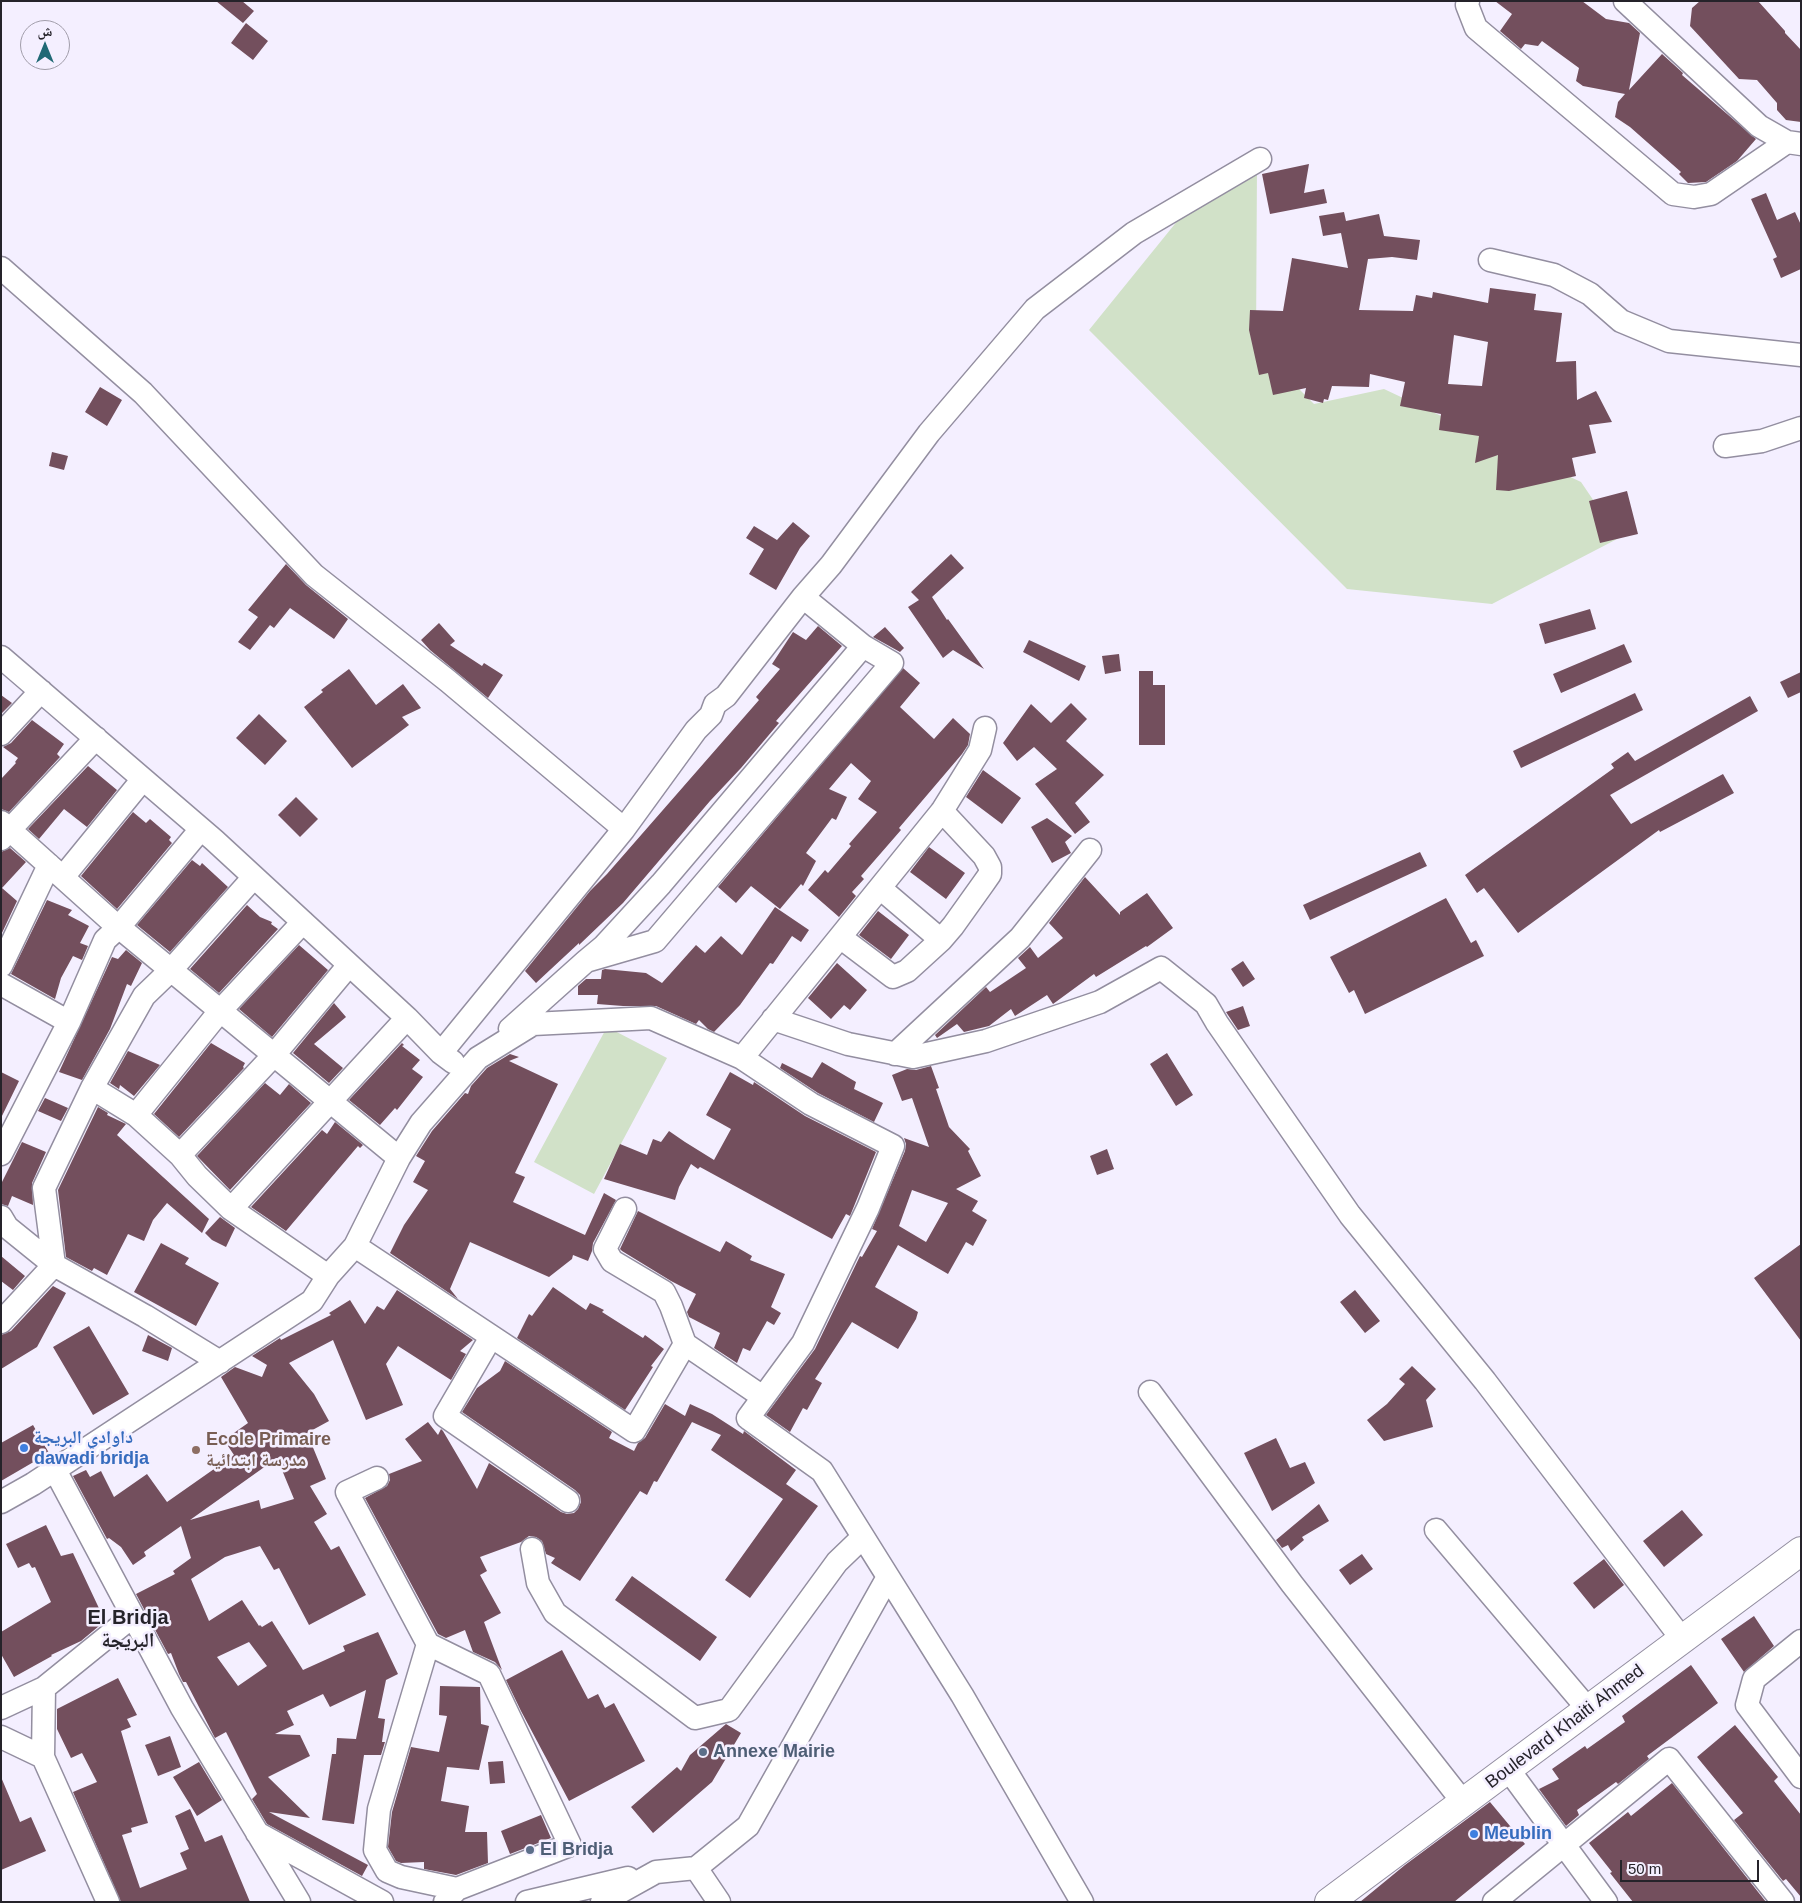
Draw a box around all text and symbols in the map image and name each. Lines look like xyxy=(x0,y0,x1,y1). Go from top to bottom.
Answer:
north arrow xyxy=(20,20,70,70)
text: ش xyxy=(38,23,52,39)
place label: داوادي البريجة dawadi bridja xyxy=(34,1427,149,1470)
place label: Ecole Primaire مدرسة ابتدائية xyxy=(206,1429,331,1472)
marker: داوادي البريجة dawadi bridja xyxy=(18,1442,30,1454)
marker: Ecole Primaire مدرسة ابتدائية xyxy=(190,1444,202,1456)
district label: El Bridja البريجة xyxy=(87,1606,169,1653)
street label: Boulevard Khaiti Ahmed xyxy=(1481,1660,1649,1794)
place label: Annexe Mairie xyxy=(713,1741,835,1763)
marker: Annexe Mairie xyxy=(697,1746,709,1758)
place label: Meublin xyxy=(1484,1823,1552,1845)
marker: Meublin xyxy=(1468,1828,1480,1840)
place label: El Bridja xyxy=(540,1839,613,1861)
marker: El Bridja xyxy=(524,1844,536,1856)
scale bar xyxy=(1622,1850,1761,1882)
text: 50 m xyxy=(1628,1860,1661,1877)

